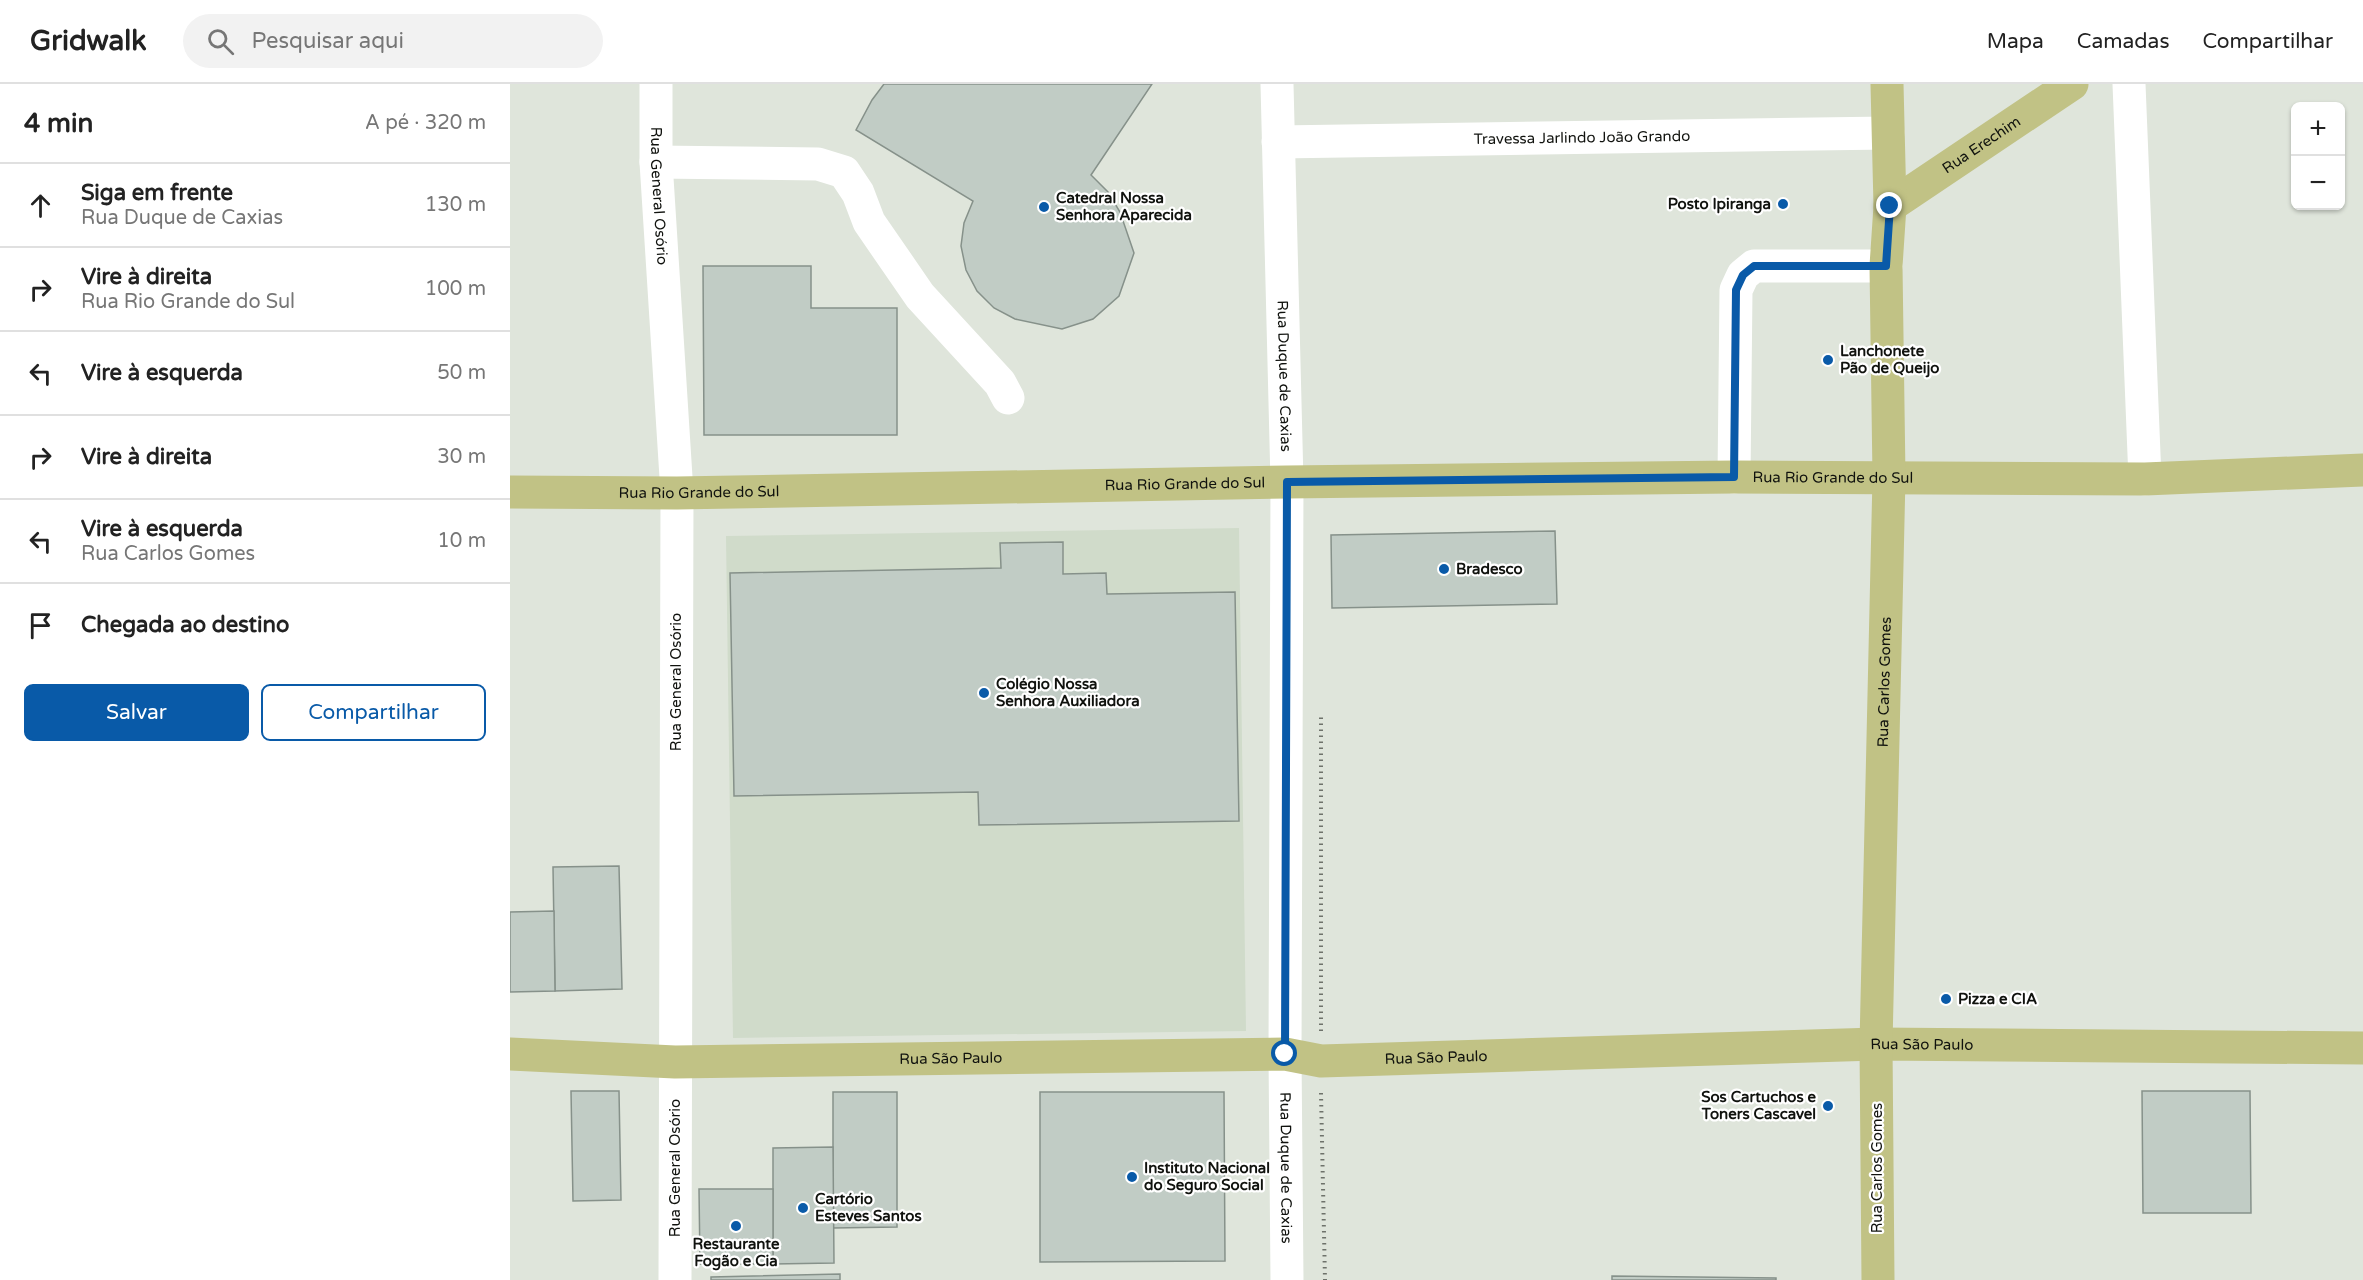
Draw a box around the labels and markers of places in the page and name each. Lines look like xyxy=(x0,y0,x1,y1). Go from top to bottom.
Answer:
place label: Catedral Nossa Senhora Aparecida xyxy=(1056,189,1192,225)
place label: Posto Ipiranga xyxy=(1668,195,1771,214)
marker: Posto Ipiranga xyxy=(1776,197,1790,211)
marker: Catedral Nossa Senhora Aparecida xyxy=(1037,200,1051,214)
place label: Lanchonete Pão de Queijo xyxy=(1840,342,1939,378)
marker: Lanchonete Pão de Queijo xyxy=(1821,353,1835,367)
place label: Bradesco xyxy=(1456,560,1523,578)
marker: Bradesco xyxy=(1437,562,1451,576)
place label: Colégio Nossa Senhora Auxiliadora xyxy=(996,675,1140,710)
marker: Colégio Nossa Senhora Auxiliadora xyxy=(977,686,991,700)
place label: Pizza e CIA xyxy=(1958,990,2037,1008)
marker: Pizza e CIA xyxy=(1939,992,1953,1006)
place label: Sos Cartuchos e Toners Cascavel xyxy=(1701,1088,1816,1123)
marker: Sos Cartuchos e Toners Cascavel xyxy=(1821,1099,1835,1113)
place label: Instituto Nacional do Seguro Social xyxy=(1144,1159,1270,1195)
marker: Instituto Nacional do Seguro Social xyxy=(1125,1170,1139,1184)
place label: Cartório Esteves Santos xyxy=(815,1190,922,1225)
marker: Cartório Esteves Santos xyxy=(796,1201,810,1215)
marker: Restaurante Fogão e Cia xyxy=(729,1219,743,1233)
place label: Restaurante Fogão e Cia xyxy=(693,1235,780,1271)

